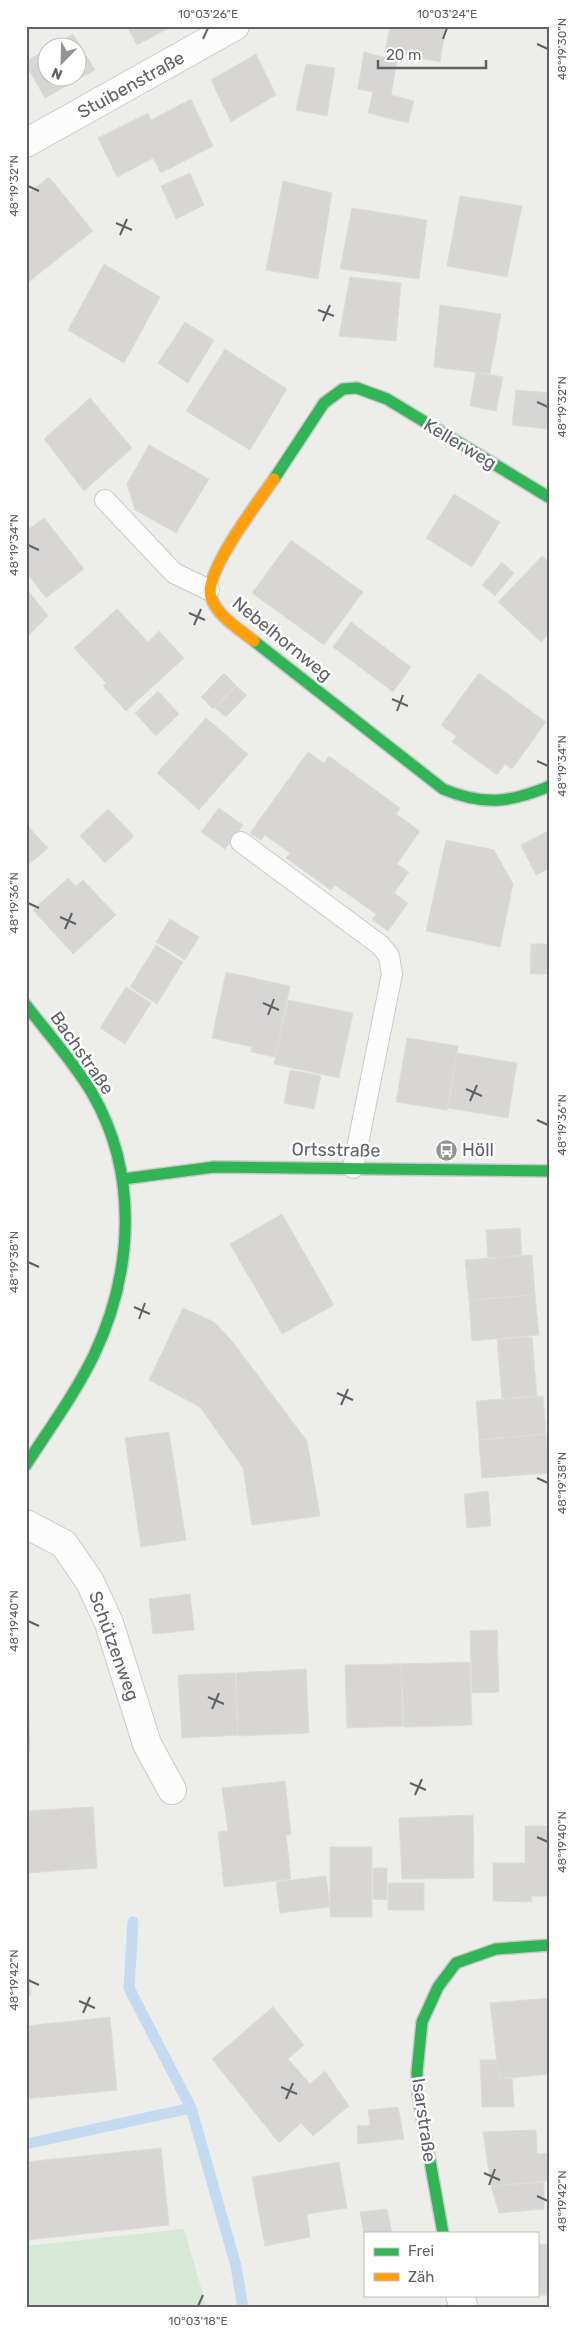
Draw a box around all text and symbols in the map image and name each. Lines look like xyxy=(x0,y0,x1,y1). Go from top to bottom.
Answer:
text: 10°03'26"E xyxy=(178,7,238,21)
text: 10°03'24"E xyxy=(417,7,477,21)
text: 48°19'30"N xyxy=(555,18,569,80)
north arrow xyxy=(38,38,88,88)
scale bar xyxy=(378,38,486,70)
text: 20 m xyxy=(386,46,421,64)
street label: Stuibenstraße xyxy=(74,47,188,123)
text: N xyxy=(49,64,65,83)
text: 48°19'32"N xyxy=(7,155,21,217)
text: 48°19'32"N xyxy=(555,376,569,438)
street label: Kellerweg xyxy=(420,414,500,474)
text: 48°19'34"N xyxy=(7,514,21,576)
street label: Nebelhornweg xyxy=(228,592,336,686)
text: 48°19'34"N xyxy=(555,735,569,797)
text: 48°19'36"N xyxy=(7,872,21,934)
street label: Bachstraße xyxy=(45,1007,119,1099)
text: 48°19'36"N xyxy=(555,1094,569,1156)
street label: Ortsstraße xyxy=(291,1138,381,1162)
bus stop icon: Höll xyxy=(434,1138,458,1162)
place label: Höll xyxy=(462,1139,494,1161)
text: 48°19'38"N xyxy=(7,1231,21,1293)
text: 48°19'38"N xyxy=(555,1452,569,1514)
street label: Schützenweg xyxy=(84,1588,144,1704)
text: 48°19'40"N xyxy=(7,1590,21,1652)
text: 48°19'40"N xyxy=(555,1811,569,1873)
text: 48°19'42"N xyxy=(7,1949,21,2011)
street label: Isarstraße xyxy=(407,2077,441,2163)
text: 48°19'42"N xyxy=(555,2170,569,2232)
legend xyxy=(364,2232,538,2296)
text: Frei xyxy=(408,2242,434,2260)
text: Zäh xyxy=(408,2268,434,2286)
text: 10°03'18"E xyxy=(168,2314,228,2328)

